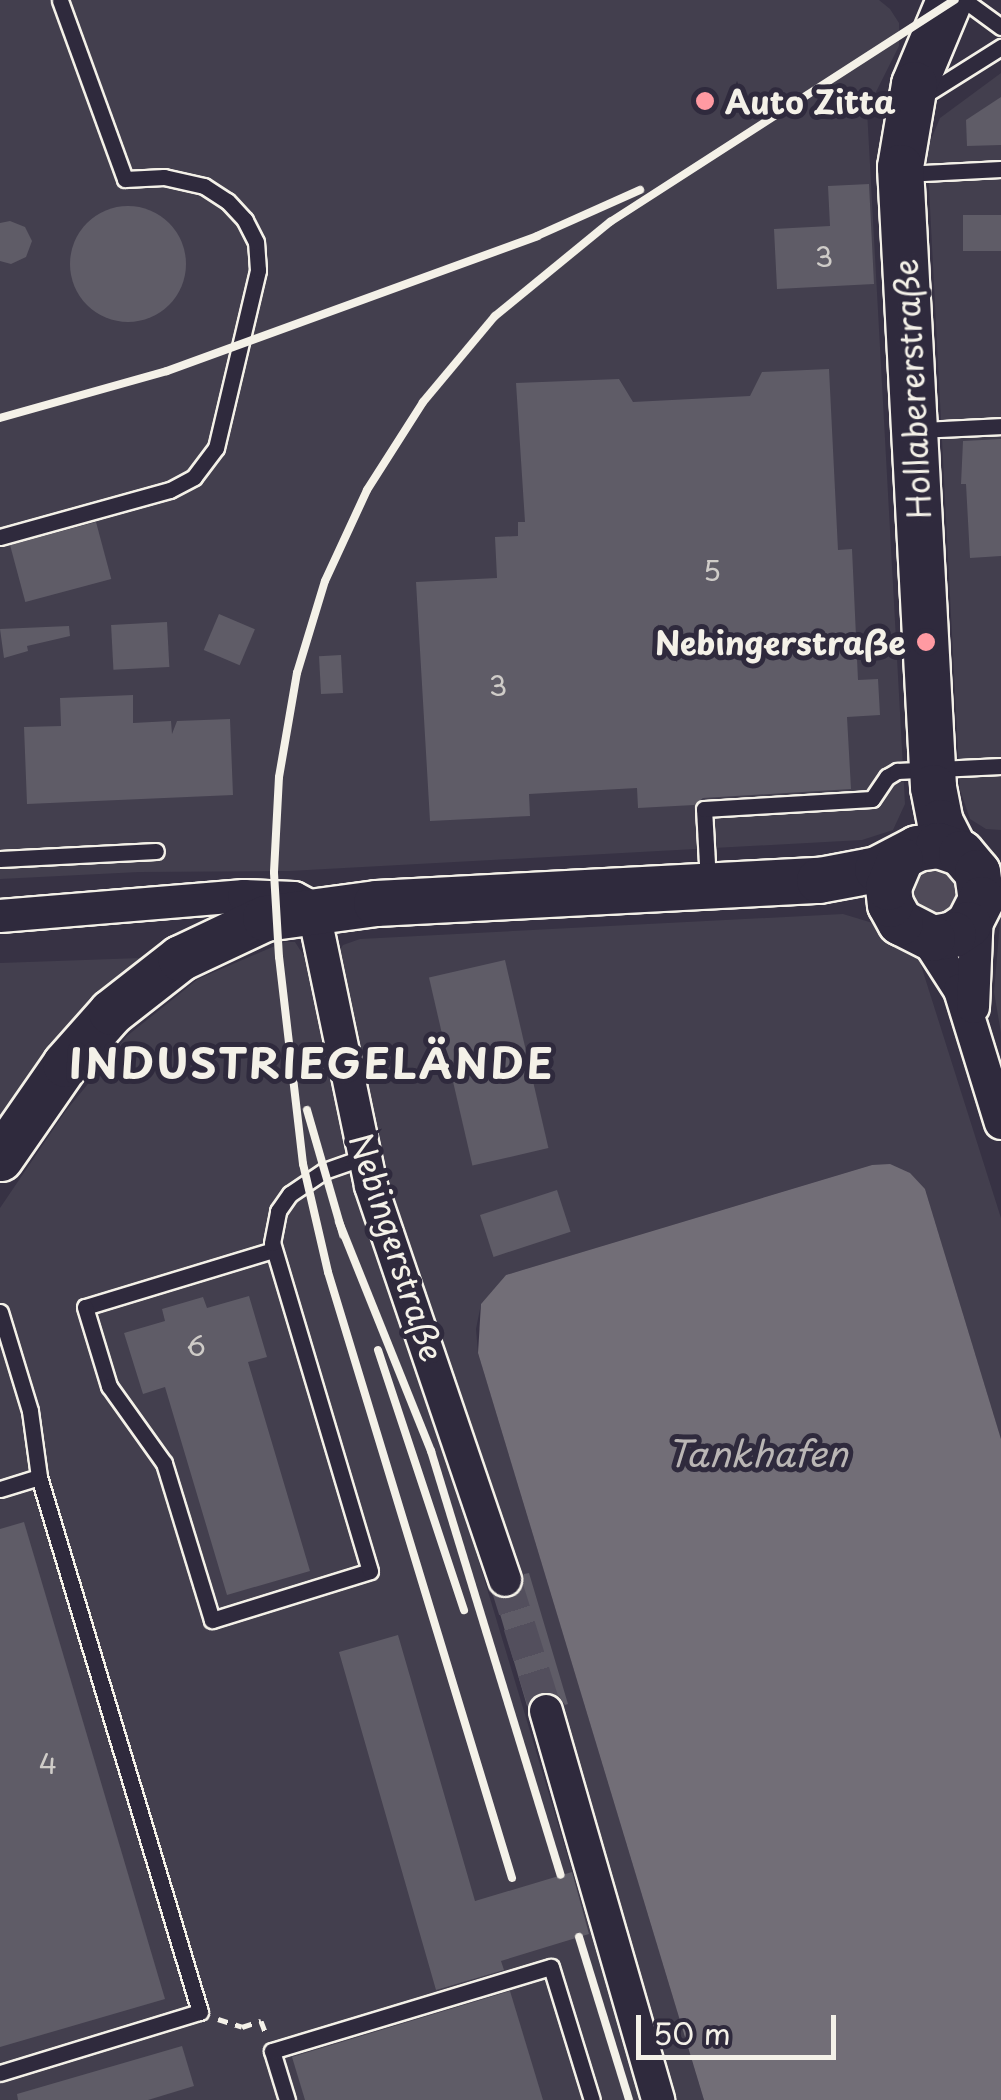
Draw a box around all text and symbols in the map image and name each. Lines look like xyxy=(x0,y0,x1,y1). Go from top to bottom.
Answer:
place label: Auto Zitta xyxy=(725,82,897,120)
marker: Auto Zitta xyxy=(694,90,716,112)
house number: 3 xyxy=(815,239,833,273)
street label: Hollabererstraße xyxy=(886,258,938,520)
house number: 5 xyxy=(703,553,721,587)
place label: Nebingerstraße xyxy=(655,623,906,661)
marker: Nebingerstraße xyxy=(915,631,937,653)
house number: 3 xyxy=(489,668,507,702)
district label: INDUSTRIEGELÄNDE xyxy=(70,1037,554,1087)
street label: Nebingerstraße xyxy=(342,1128,452,1366)
house number: 6 xyxy=(186,1328,206,1362)
water label: Tankhafen xyxy=(666,1432,848,1474)
house number: 4 xyxy=(39,1746,57,1780)
scale bar xyxy=(641,1995,841,2057)
text: 50 m xyxy=(653,2010,731,2055)

